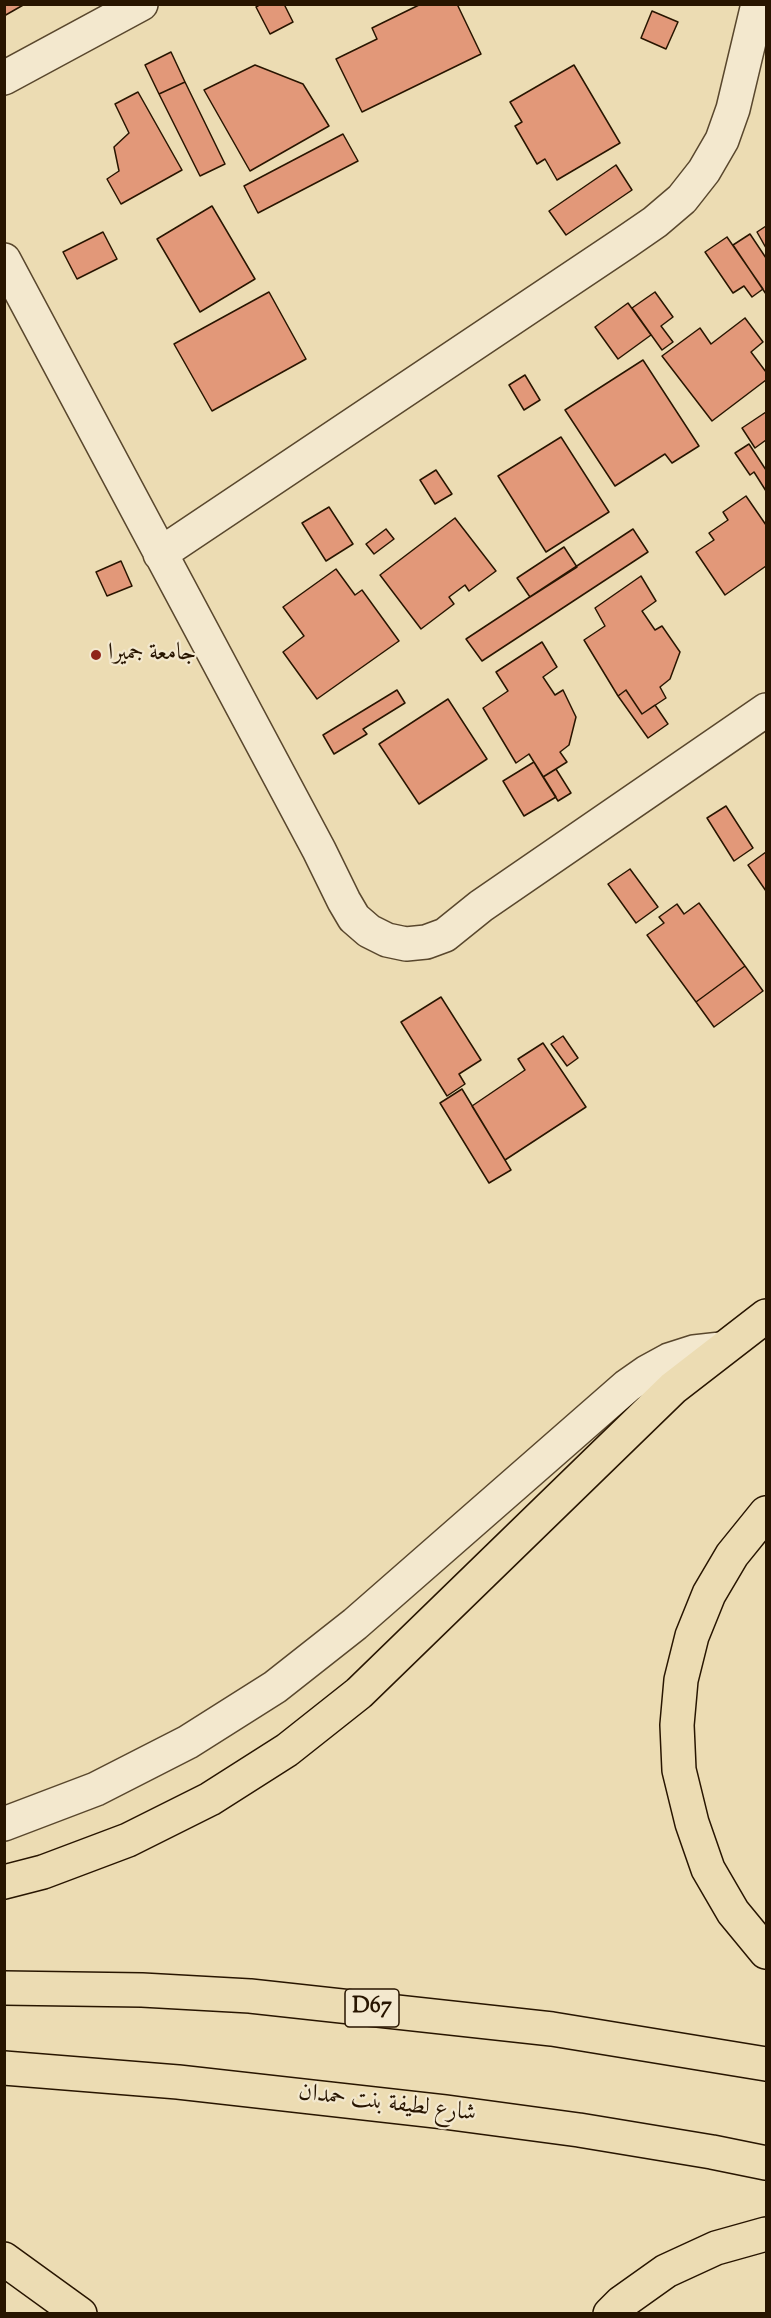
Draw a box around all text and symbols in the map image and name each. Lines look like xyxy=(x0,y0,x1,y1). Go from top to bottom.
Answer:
place label: جامعة جميرا xyxy=(108,641,196,669)
marker: جامعة جميرا xyxy=(89,648,103,662)
road number: D67 xyxy=(345,1989,399,2027)
street label: شارع لطيفة بنت حمدان xyxy=(296,2080,478,2130)

